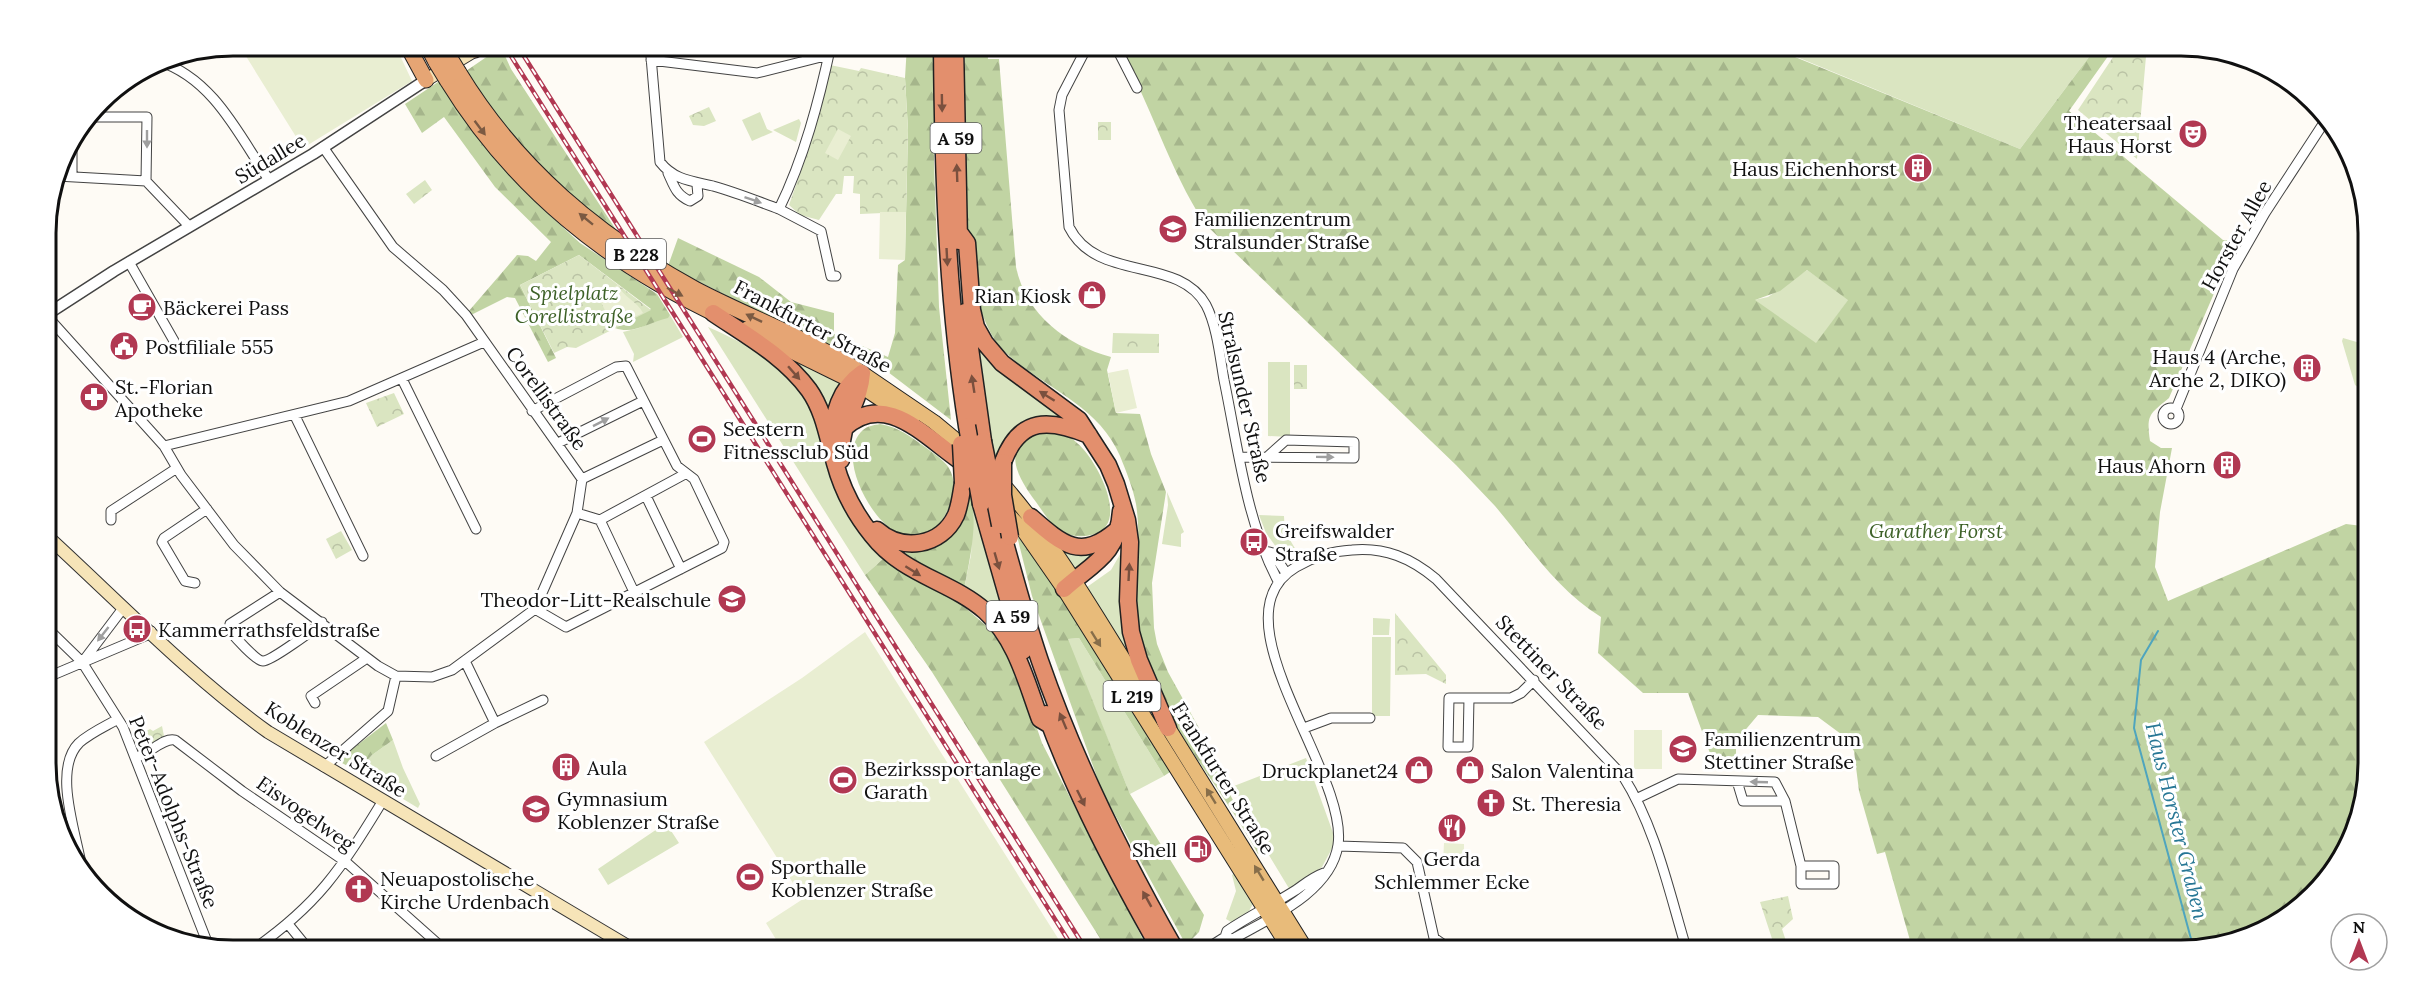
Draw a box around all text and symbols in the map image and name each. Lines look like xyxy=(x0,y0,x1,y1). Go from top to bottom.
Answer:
one-way arrow xyxy=(938,93,947,112)
place label: Theatersaal Haus Horst xyxy=(2064,110,2172,158)
theatre icon: Theatersaal Haus Horst xyxy=(2177,118,2209,150)
one-way arrow xyxy=(474,120,487,136)
road number: A 59 xyxy=(930,123,982,153)
street label: Südallee xyxy=(230,127,310,189)
one-way arrow xyxy=(142,130,152,149)
building icon: Haus Eichenhorst xyxy=(1902,152,1934,184)
place label: Haus Eichenhorst xyxy=(1732,156,1897,181)
one-way arrow xyxy=(952,164,962,183)
street label: Horster Allee xyxy=(2195,175,2277,295)
one-way arrow xyxy=(744,196,762,205)
place label: Familienzentrum Stralsunder Straße xyxy=(1194,206,1370,254)
one-way arrow xyxy=(578,212,594,225)
school or university icon: Familienzentrum Stralsunder Straße xyxy=(1157,213,1189,245)
road number: B 228 xyxy=(606,239,666,269)
one-way arrow xyxy=(943,248,952,267)
street label: Frankfurter Straße xyxy=(730,274,896,378)
shop icon: Rian Kiosk xyxy=(1076,279,1108,311)
park label: Spielplatz Corellistraße xyxy=(515,280,633,328)
place label: Rian Kiosk xyxy=(974,283,1071,308)
one-way arrow xyxy=(666,287,683,297)
cafe icon: Bäckerei Pass xyxy=(126,291,158,323)
place label: Bäckerei Pass xyxy=(163,295,289,320)
street label: Stralsunder Straße xyxy=(1213,309,1277,486)
one-way arrow xyxy=(745,313,762,322)
public building icon: Postfiliale 555 xyxy=(108,330,140,362)
place label: Postfiliale 555 xyxy=(145,334,274,359)
street label: Corellistraße xyxy=(501,341,593,455)
place label: Haus 4 (Arche, Arche 2, DIKO) xyxy=(2148,344,2286,393)
building icon: Haus 4 (Arche, Arche 2, DIKO) xyxy=(2291,352,2323,384)
one-way arrow xyxy=(787,365,800,380)
place label: St.-Florian Apotheke xyxy=(114,374,213,422)
one-way arrow xyxy=(969,374,978,393)
pharmacy icon: St.-Florian Apotheke xyxy=(78,381,110,413)
one-way arrow xyxy=(1039,390,1056,401)
place label: Seestern Fitnessclub Süd xyxy=(723,416,869,464)
one-way arrow xyxy=(593,417,610,427)
sports icon: Seestern Fitnessclub Süd xyxy=(686,423,718,455)
building icon: Haus Ahorn xyxy=(2211,449,2243,481)
one-way arrow xyxy=(1316,453,1335,462)
place label: Haus Ahorn xyxy=(2097,453,2206,478)
place label: Greifswalder Straße xyxy=(1275,518,1395,566)
park label: Garather Forst xyxy=(1869,518,2004,543)
bus stop icon: Greifswalder Straße xyxy=(1238,526,1270,558)
one-way arrow xyxy=(993,552,1002,570)
one-way arrow xyxy=(1125,562,1134,581)
one-way arrow xyxy=(905,565,922,576)
school or university icon: Theodor-Litt-Realschule xyxy=(716,583,748,615)
place label: Theodor-Litt-Realschule xyxy=(480,587,711,612)
road number: A 59 xyxy=(986,601,1038,631)
street label: Stettiner Straße xyxy=(1491,609,1613,735)
bus stop icon: Kammerrathsfeldstraße xyxy=(121,613,153,645)
place label: Kammerrathsfeldstraße xyxy=(158,617,380,642)
one-way arrow xyxy=(98,627,110,642)
one-way arrow xyxy=(1090,631,1101,647)
road number: L 219 xyxy=(1104,681,1160,711)
street label: Koblenzer Straße xyxy=(261,695,412,803)
street label: Frankfurter Straße xyxy=(1167,697,1281,859)
one-way arrow xyxy=(1058,711,1068,729)
street label: Peter-Adolphs-Straße xyxy=(124,712,224,912)
water label: Haus Horster Graben xyxy=(2139,719,2215,923)
place label: Familienzentrum Stettiner Straße xyxy=(1704,726,1861,774)
school or university icon: Familienzentrum Stettiner Straße xyxy=(1667,733,1699,765)
building icon: Aula xyxy=(550,751,582,783)
shop icon: Druckplanet24 xyxy=(1403,754,1435,786)
shop icon: Salon Valentina xyxy=(1454,754,1486,786)
place label: Aula xyxy=(586,755,627,780)
place label: Bezirkssportanlage Garath xyxy=(864,756,1041,804)
place label: Druckplanet24 xyxy=(1262,758,1398,783)
place label: Salon Valentina xyxy=(1491,758,1634,783)
sports icon: Bezirkssportanlage Garath xyxy=(827,764,859,796)
street label: Eisvogelweg xyxy=(252,770,361,856)
one-way arrow xyxy=(1750,777,1769,786)
place label: Gymnasium Koblenzer Straße xyxy=(557,786,719,834)
church icon: St. Theresia xyxy=(1475,787,1507,819)
one-way arrow xyxy=(1206,788,1217,804)
one-way arrow xyxy=(1077,789,1086,806)
place label: St. Theresia xyxy=(1512,791,1621,816)
school or university icon: Gymnasium Koblenzer Straße xyxy=(520,793,552,825)
restaurant icon: Gerda Schlemmer Ecke xyxy=(1436,812,1468,844)
fuel station icon: Shell xyxy=(1182,833,1214,865)
place label: Shell xyxy=(1132,837,1177,862)
place label: Gerda Schlemmer Ecke xyxy=(1374,846,1530,894)
place label: Sporthalle Koblenzer Straße xyxy=(771,854,933,902)
sports icon: Sporthalle Koblenzer Straße xyxy=(734,861,766,893)
one-way arrow xyxy=(1254,865,1265,881)
place label: Neuapostolische Kirche Urdenbach xyxy=(380,866,550,914)
church icon: Neuapostolische Kirche Urdenbach xyxy=(343,873,375,905)
one-way arrow xyxy=(1142,891,1152,908)
north arrow xyxy=(2329,912,2389,972)
text: N xyxy=(2353,917,2365,937)

